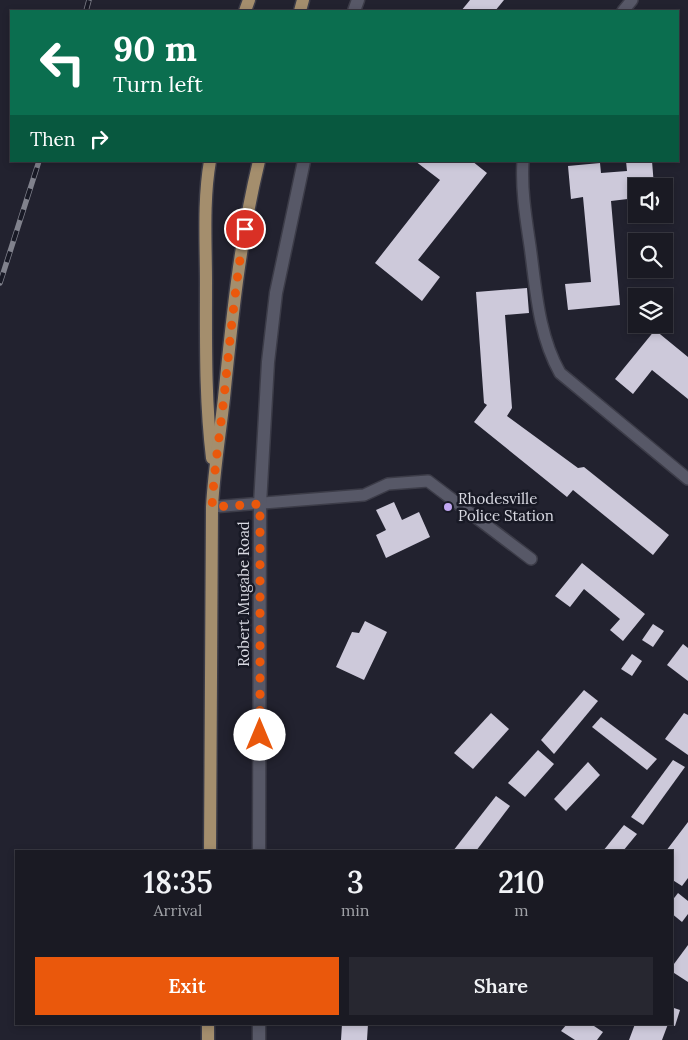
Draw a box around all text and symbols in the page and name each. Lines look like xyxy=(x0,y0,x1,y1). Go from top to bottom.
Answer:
text: 90 m xyxy=(113,26,197,71)
icon: left xyxy=(30,30,95,95)
text: Turn left xyxy=(113,70,203,98)
icon: right xyxy=(85,125,113,153)
text: Then xyxy=(30,127,75,151)
map controls xyxy=(628,178,673,333)
button: sound xyxy=(628,178,673,223)
pin xyxy=(224,208,266,250)
icon: arrive xyxy=(231,215,259,243)
button: search xyxy=(628,233,673,278)
button: layers xyxy=(628,288,673,333)
place label: Rhodesville Police Station xyxy=(458,489,554,525)
marker: Rhodesville Police Station xyxy=(442,501,454,513)
street label: Robert Mugabe Road xyxy=(234,521,253,667)
position arrow xyxy=(233,708,285,760)
text: 18:35 xyxy=(143,863,213,901)
text: 3 xyxy=(347,863,364,901)
text: 210 xyxy=(498,863,545,901)
text: Arrival xyxy=(154,900,202,920)
text: min xyxy=(341,900,370,920)
text: m xyxy=(514,900,528,920)
button: Exit xyxy=(35,957,339,1015)
button: Share xyxy=(349,957,653,1015)

